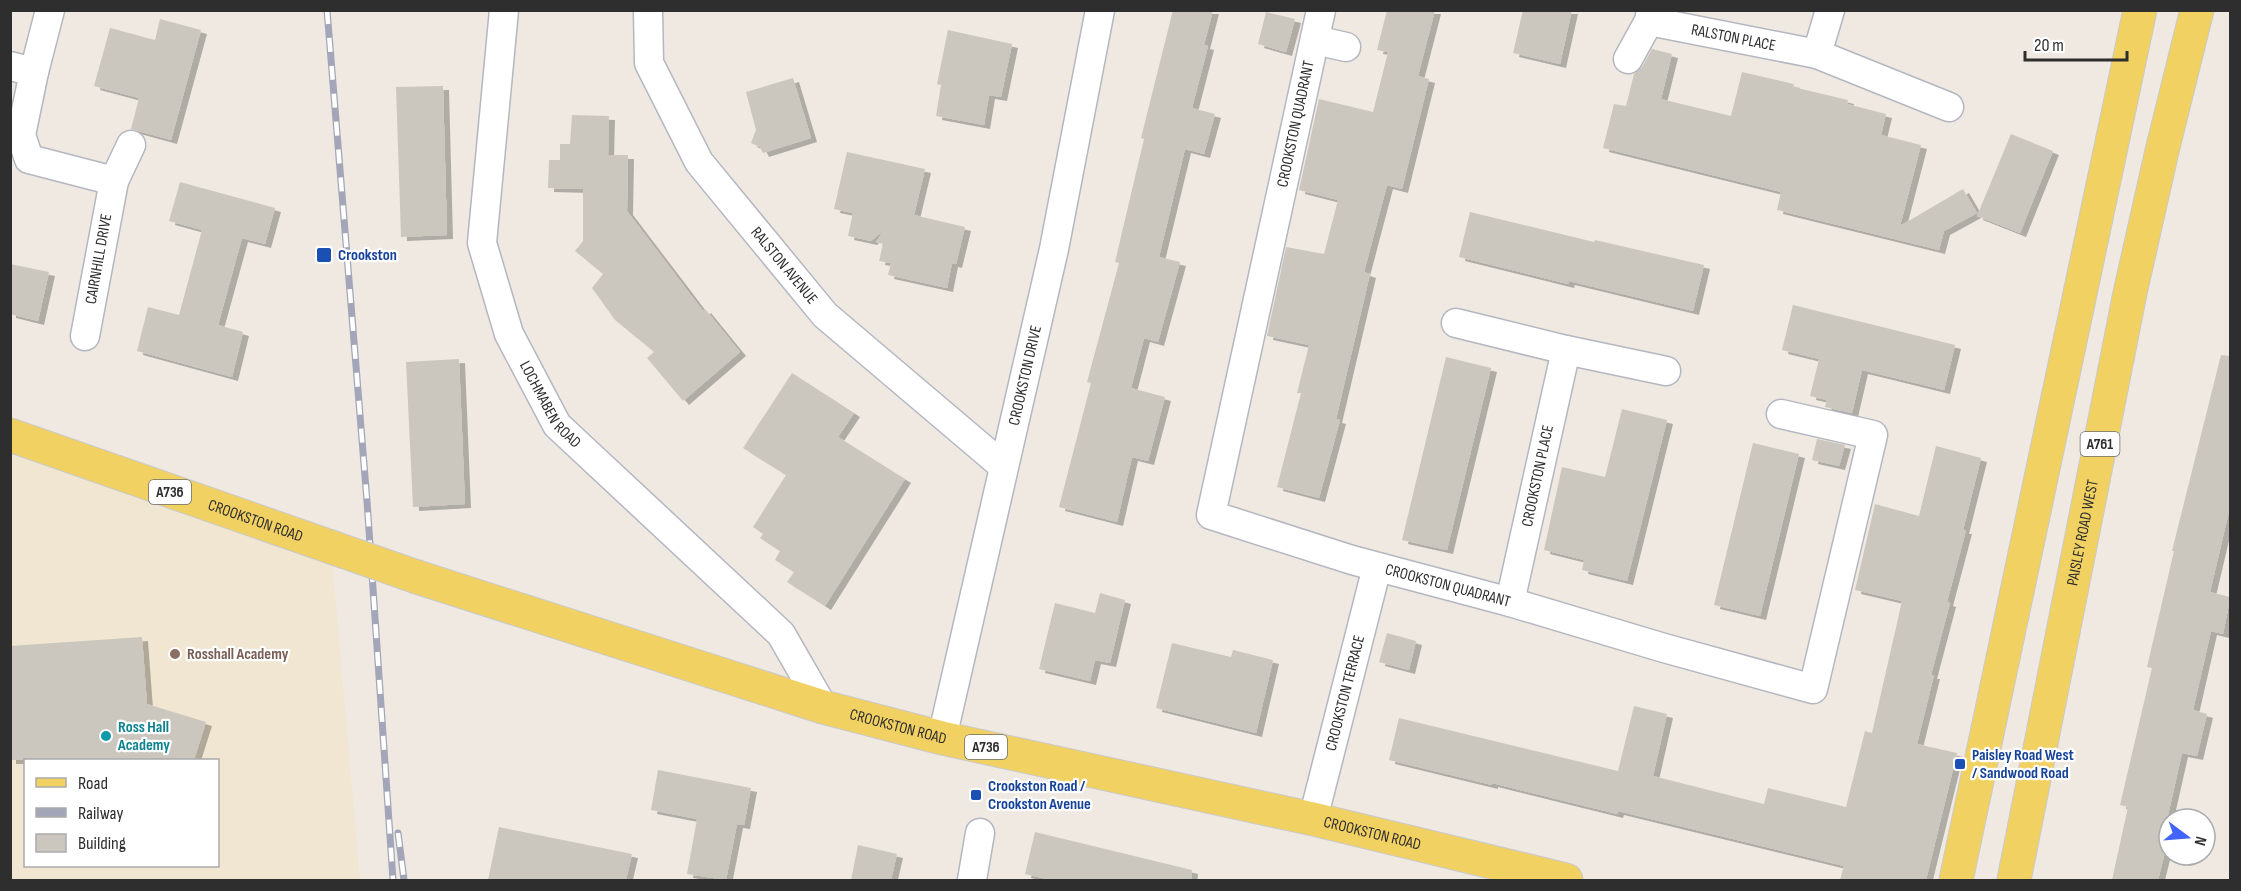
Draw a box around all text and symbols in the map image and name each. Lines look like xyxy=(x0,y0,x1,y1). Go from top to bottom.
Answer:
street label: RALSTON PLACE xyxy=(1690,20,1777,55)
scale bar xyxy=(2025,24,2127,62)
text: 20 m xyxy=(2034,35,2064,56)
street label: CROOKSTON QUADRANT xyxy=(1273,59,1319,189)
street label: CAIRNHILL DRIVE xyxy=(82,212,116,306)
street label: RALSTON AVENUE xyxy=(747,223,822,308)
marker: Crookston xyxy=(315,246,333,264)
place label: Crookston xyxy=(338,246,397,265)
street label: CROOKSTON DRIVE xyxy=(1004,324,1046,427)
street label: LOCHMABEN ROAD xyxy=(516,358,585,452)
street label: CROOKSTON PLACE xyxy=(1518,423,1558,529)
road number: A761 xyxy=(2080,432,2120,456)
street label: PAISLEY ROAD WEST xyxy=(2063,478,2102,587)
road number: A736 xyxy=(149,480,191,504)
street label: CROOKSTON ROAD xyxy=(205,495,306,546)
street label: CROOKSTON QUADRANT xyxy=(1383,560,1513,611)
street label: CROOKSTON TERRACE xyxy=(1321,633,1369,753)
place label: Rosshall Academy xyxy=(187,645,289,664)
marker: Rosshall Academy xyxy=(168,647,182,661)
street label: CROOKSTON ROAD xyxy=(848,705,948,748)
place label: Ross Hall Academy xyxy=(117,718,170,755)
marker: Ross Hall Academy xyxy=(99,729,113,743)
road number: A736 xyxy=(965,735,1007,759)
place label: Paisley Road West / Sandwood Road xyxy=(1972,746,2074,783)
marker: Paisley Road West / Sandwood Road xyxy=(1953,757,1967,771)
legend xyxy=(24,759,219,867)
text: Road xyxy=(78,773,108,794)
place label: Crookston Road / Crookston Avenue xyxy=(988,777,1091,814)
marker: Crookston Road / Crookston Avenue xyxy=(969,788,983,802)
text: Railway xyxy=(78,803,123,824)
north arrow xyxy=(2157,807,2217,867)
street label: CROOKSTON ROAD xyxy=(1322,812,1423,854)
text: Building xyxy=(78,833,126,854)
text: N xyxy=(2190,834,2210,847)

